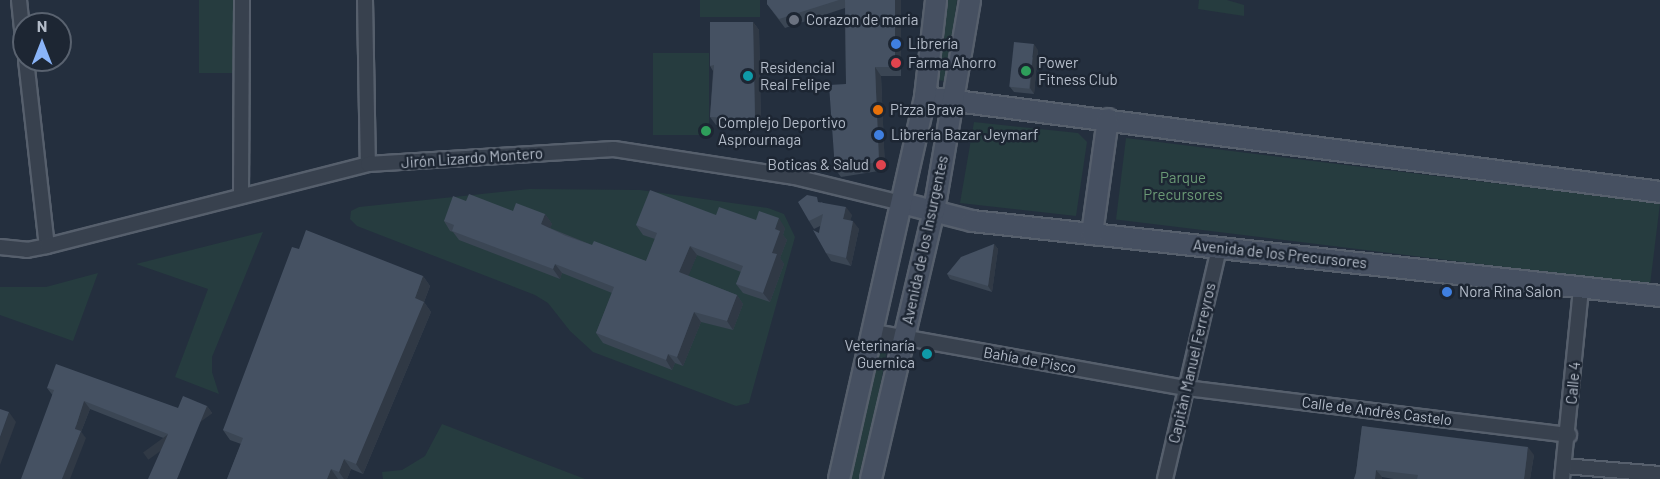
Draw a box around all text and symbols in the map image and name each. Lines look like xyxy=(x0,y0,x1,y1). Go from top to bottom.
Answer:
place label: Corazon de maria xyxy=(806,11,918,29)
north arrow xyxy=(12,12,72,72)
marker: Corazon de maria xyxy=(787,13,801,27)
text: N xyxy=(37,16,47,35)
place label: Librería xyxy=(908,35,958,53)
marker: Librería xyxy=(889,37,903,51)
place label: Power Fitness Club xyxy=(1038,53,1118,88)
place label: Farma Ahorro xyxy=(908,54,997,72)
marker: Farma Ahorro xyxy=(889,56,903,70)
place label: Residencial Real Felipe xyxy=(760,58,835,93)
marker: Power Fitness Club xyxy=(1019,64,1033,78)
marker: Residencial Real Felipe xyxy=(741,69,755,83)
place label: Pizza Brava xyxy=(890,101,964,119)
marker: Pizza Brava xyxy=(871,103,885,117)
place label: Complejo Deportivo Asprournaga xyxy=(718,113,846,148)
marker: Complejo Deportivo Asprournaga xyxy=(699,124,713,138)
place label: Librería Bazar Jeymarf xyxy=(891,126,1038,144)
marker: Librería Bazar Jeymarf xyxy=(872,128,886,142)
street label: Jirón Lizardo Montero xyxy=(400,144,544,172)
street label: Avenida de los Insurgentes xyxy=(898,154,952,326)
place label: Boticas & Salud xyxy=(768,156,869,174)
marker: Boticas & Salud xyxy=(874,158,888,172)
park label: Parque Precursores xyxy=(1143,168,1223,203)
street label: Avenida de los Precursores xyxy=(1192,236,1368,272)
street label: Capitán Manuel Ferreyros xyxy=(1165,281,1219,445)
place label: Nora Rina Salon xyxy=(1459,283,1561,301)
marker: Nora Rina Salon xyxy=(1440,285,1454,299)
place label: Veterinaría Guernica xyxy=(844,336,915,371)
street label: Bahía de Pisco xyxy=(982,343,1078,377)
marker: Veterinaría Guernica xyxy=(920,347,934,361)
street label: Calle 4 xyxy=(1562,361,1584,405)
street label: Calle de Andrés Castelo xyxy=(1301,393,1453,429)

